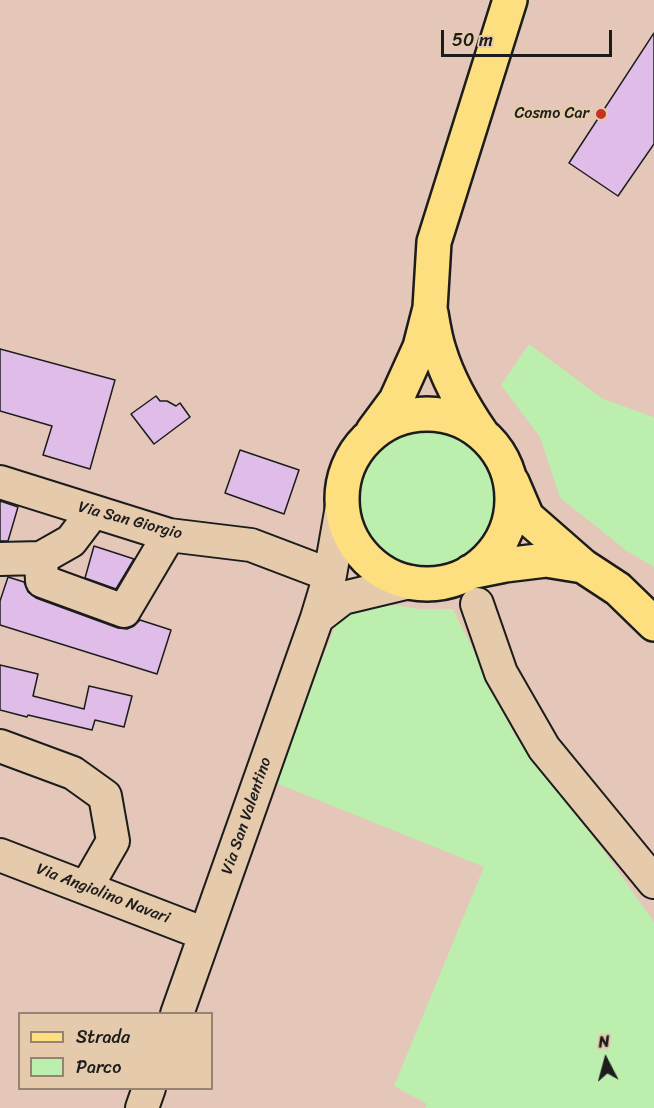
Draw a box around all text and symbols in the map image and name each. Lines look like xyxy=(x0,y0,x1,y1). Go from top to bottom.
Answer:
scale bar xyxy=(444,18,615,56)
text: 50 m xyxy=(452,24,493,56)
place label: Cosmo Car xyxy=(514,104,589,124)
marker: Cosmo Car xyxy=(594,107,608,121)
street label: Via San Giorgio xyxy=(76,498,184,544)
street label: Via San Valentino xyxy=(218,755,276,877)
street label: Via Angiolino Navari xyxy=(34,860,172,928)
legend xyxy=(18,1012,213,1090)
text: Strada xyxy=(76,1021,130,1053)
text: N xyxy=(597,1027,611,1057)
north arrow xyxy=(576,1030,636,1090)
text: Parco xyxy=(76,1051,121,1083)

